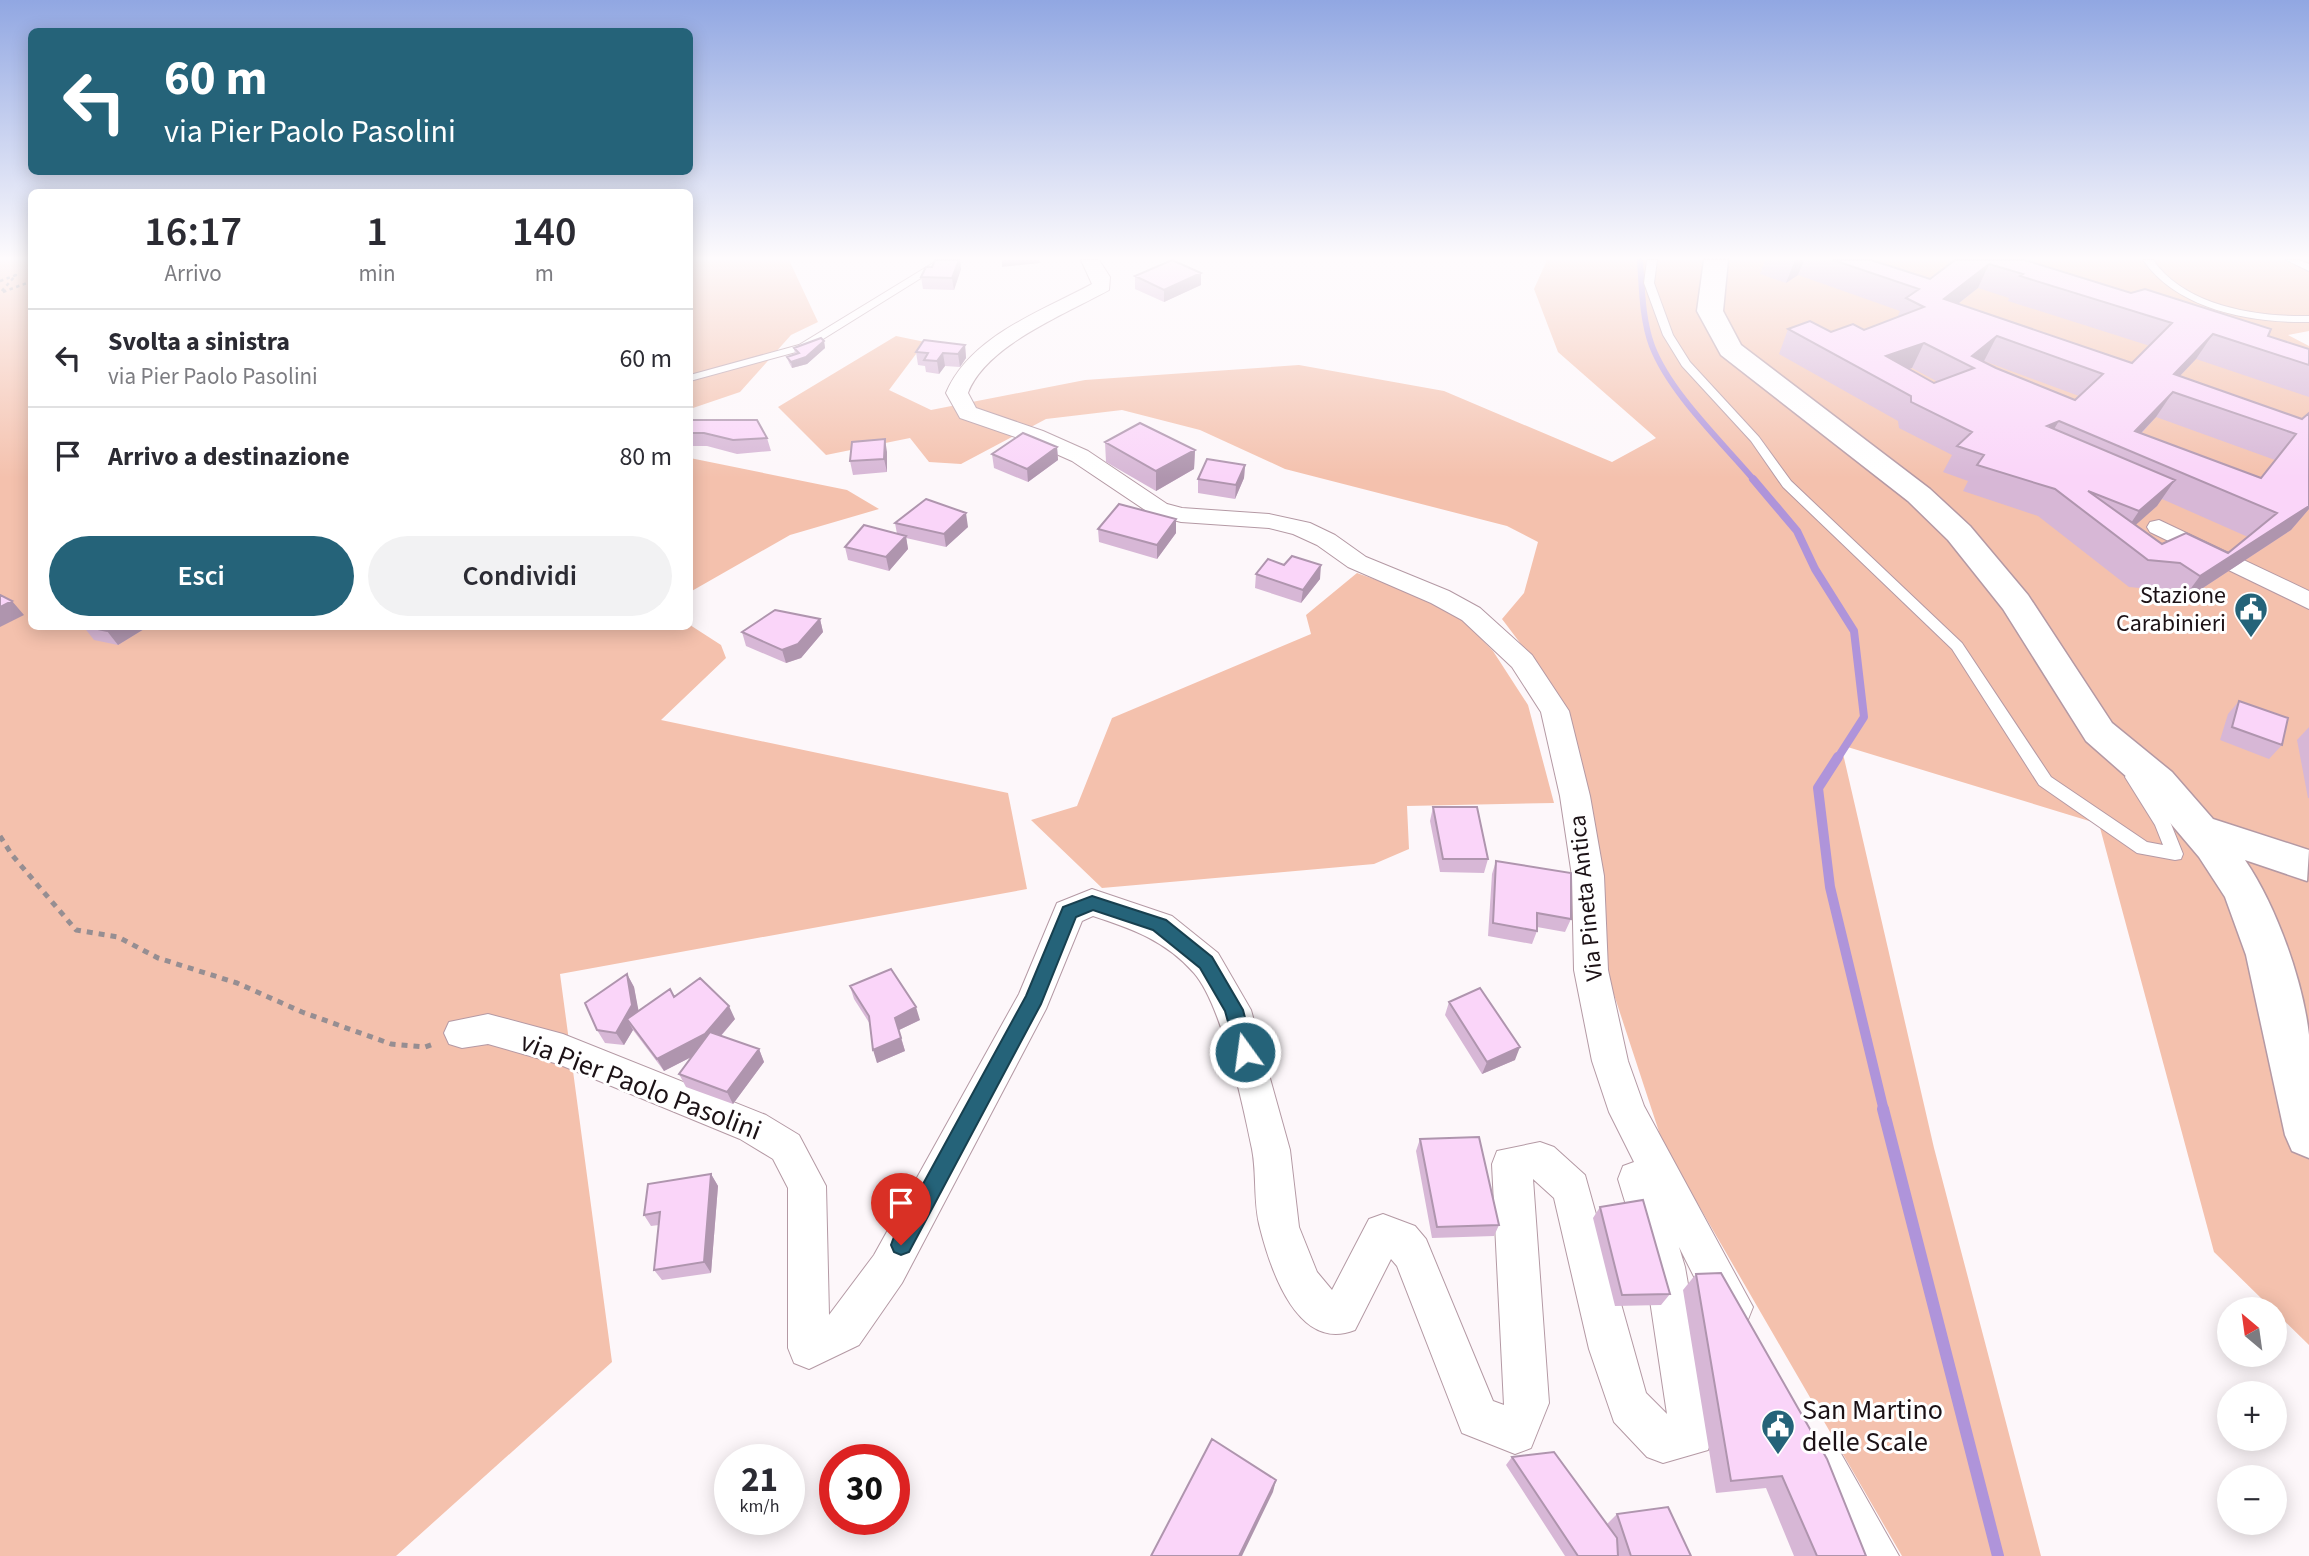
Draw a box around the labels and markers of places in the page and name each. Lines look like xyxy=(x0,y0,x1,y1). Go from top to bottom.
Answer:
place label: Stazione Carabinieri xyxy=(2116,578,2226,641)
public building icon: Stazione Carabinieri xyxy=(2232,590,2270,639)
pin xyxy=(871,1173,931,1245)
place label: San Martino delle Scale xyxy=(1802,1390,1943,1462)
public building icon: San Martino delle Scale xyxy=(1759,1407,1797,1456)

